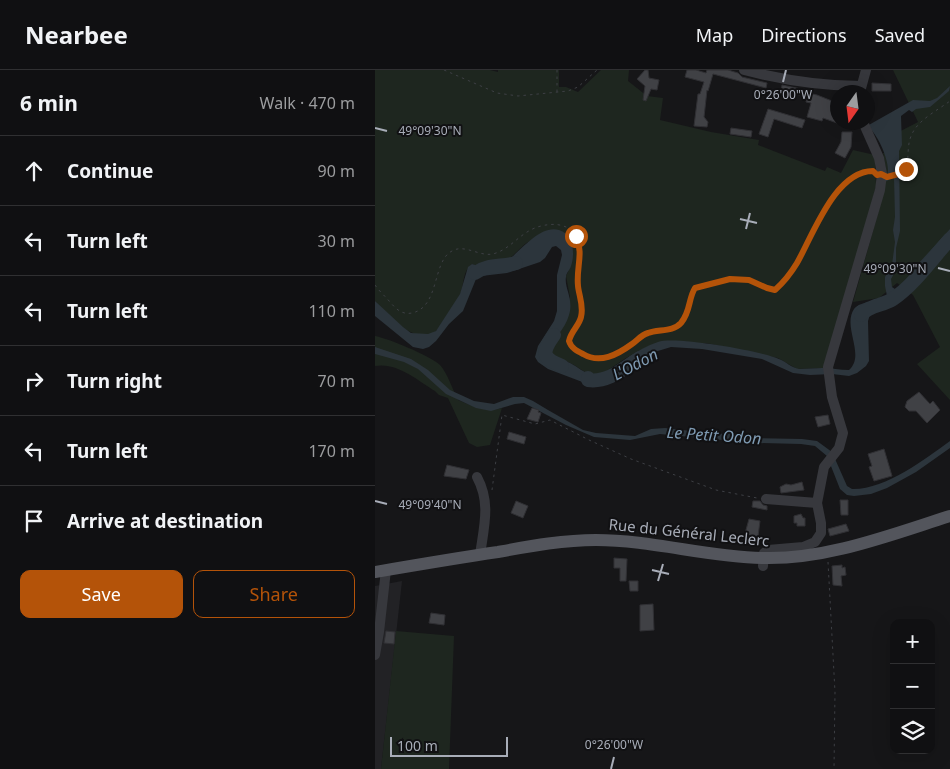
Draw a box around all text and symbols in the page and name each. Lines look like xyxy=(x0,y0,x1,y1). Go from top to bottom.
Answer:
text: Nearbee xyxy=(25,18,128,51)
text: Map xyxy=(696,23,733,47)
text: Directions xyxy=(761,23,847,47)
text: Saved xyxy=(875,23,925,47)
north arrow xyxy=(830,85,875,130)
text: 0°26'00"W xyxy=(754,86,812,103)
text: 6 min xyxy=(20,89,78,117)
text: Walk · 470 m xyxy=(260,92,355,114)
text: 49°09'30"N xyxy=(398,122,462,139)
icon: ahead xyxy=(20,157,48,185)
text: Continue xyxy=(67,158,153,184)
route end xyxy=(895,158,918,181)
text: 90 m xyxy=(318,160,355,182)
route start xyxy=(565,225,588,248)
icon: left xyxy=(20,227,48,255)
text: Turn left xyxy=(67,228,148,254)
text: 30 m xyxy=(318,230,355,252)
text: 49°09'30"N xyxy=(863,260,927,277)
icon: left xyxy=(20,297,48,325)
text: Turn left xyxy=(67,298,148,324)
text: 110 m xyxy=(308,300,355,322)
water label: L'Odon xyxy=(608,343,662,385)
icon: right xyxy=(20,367,48,395)
text: Turn right xyxy=(67,368,162,394)
text: 70 m xyxy=(318,370,355,392)
water label: Le Petit Odon xyxy=(666,421,762,449)
icon: left xyxy=(20,437,48,465)
text: Turn left xyxy=(67,438,148,464)
text: 170 m xyxy=(308,440,355,462)
text: 49°09'40"N xyxy=(398,496,462,513)
icon: arrive xyxy=(20,507,48,535)
text: Arrive at destination xyxy=(67,508,263,534)
street label: Rue du Général Leclerc xyxy=(608,514,770,550)
button: Save xyxy=(20,570,183,618)
button: Share xyxy=(193,570,355,618)
map controls xyxy=(890,619,935,754)
button: + xyxy=(890,619,935,664)
button: − xyxy=(890,664,935,709)
button: layers xyxy=(890,709,935,754)
scale bar xyxy=(390,734,507,757)
text: 100 m xyxy=(397,736,438,755)
text: 0°26'00"W xyxy=(585,736,643,753)

